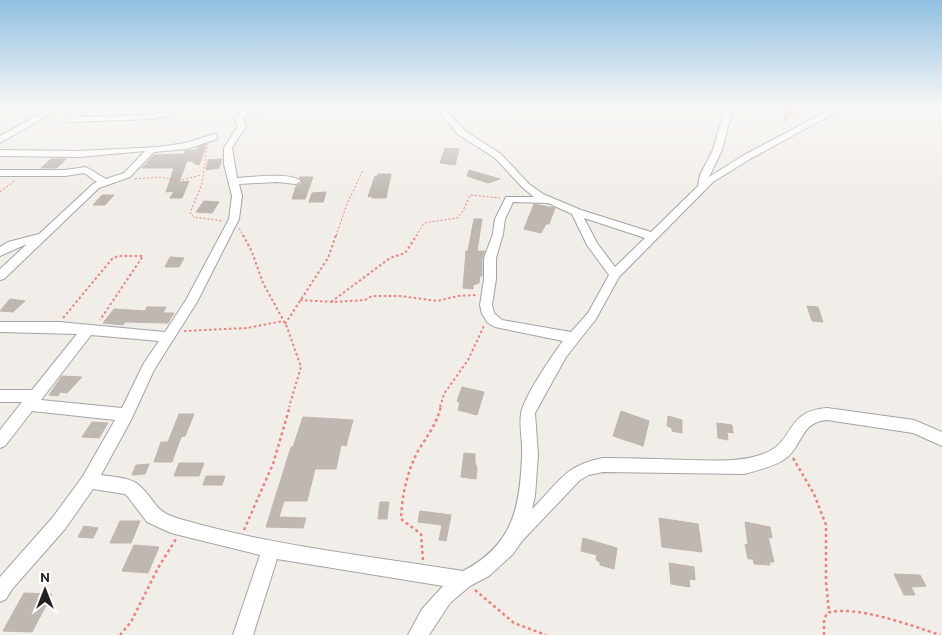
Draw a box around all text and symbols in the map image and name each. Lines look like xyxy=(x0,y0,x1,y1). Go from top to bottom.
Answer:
north arrow xyxy=(20,565,70,615)
text: N xyxy=(40,570,50,587)

